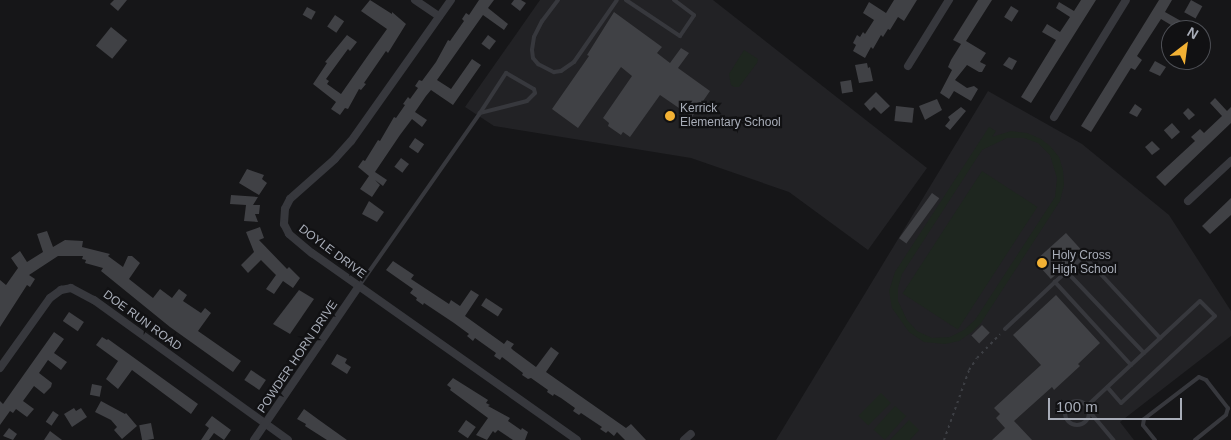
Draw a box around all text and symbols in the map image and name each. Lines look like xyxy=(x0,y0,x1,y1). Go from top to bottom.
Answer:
north arrow xyxy=(1161,20,1211,70)
text: N xyxy=(1185,23,1201,42)
place label: Kerrick Elementary School xyxy=(680,102,781,130)
marker: Kerrick Elementary School xyxy=(664,110,676,122)
street label: DOYLE DRIVE xyxy=(295,222,369,282)
place label: Holy Cross High School xyxy=(1052,249,1117,277)
marker: Holy Cross High School xyxy=(1036,257,1048,269)
street label: DOE RUN ROAD xyxy=(100,288,184,354)
street label: POWDER HORN DRIVE xyxy=(255,298,341,416)
scale bar xyxy=(1051,388,1185,420)
text: 100 m xyxy=(1056,398,1098,415)

